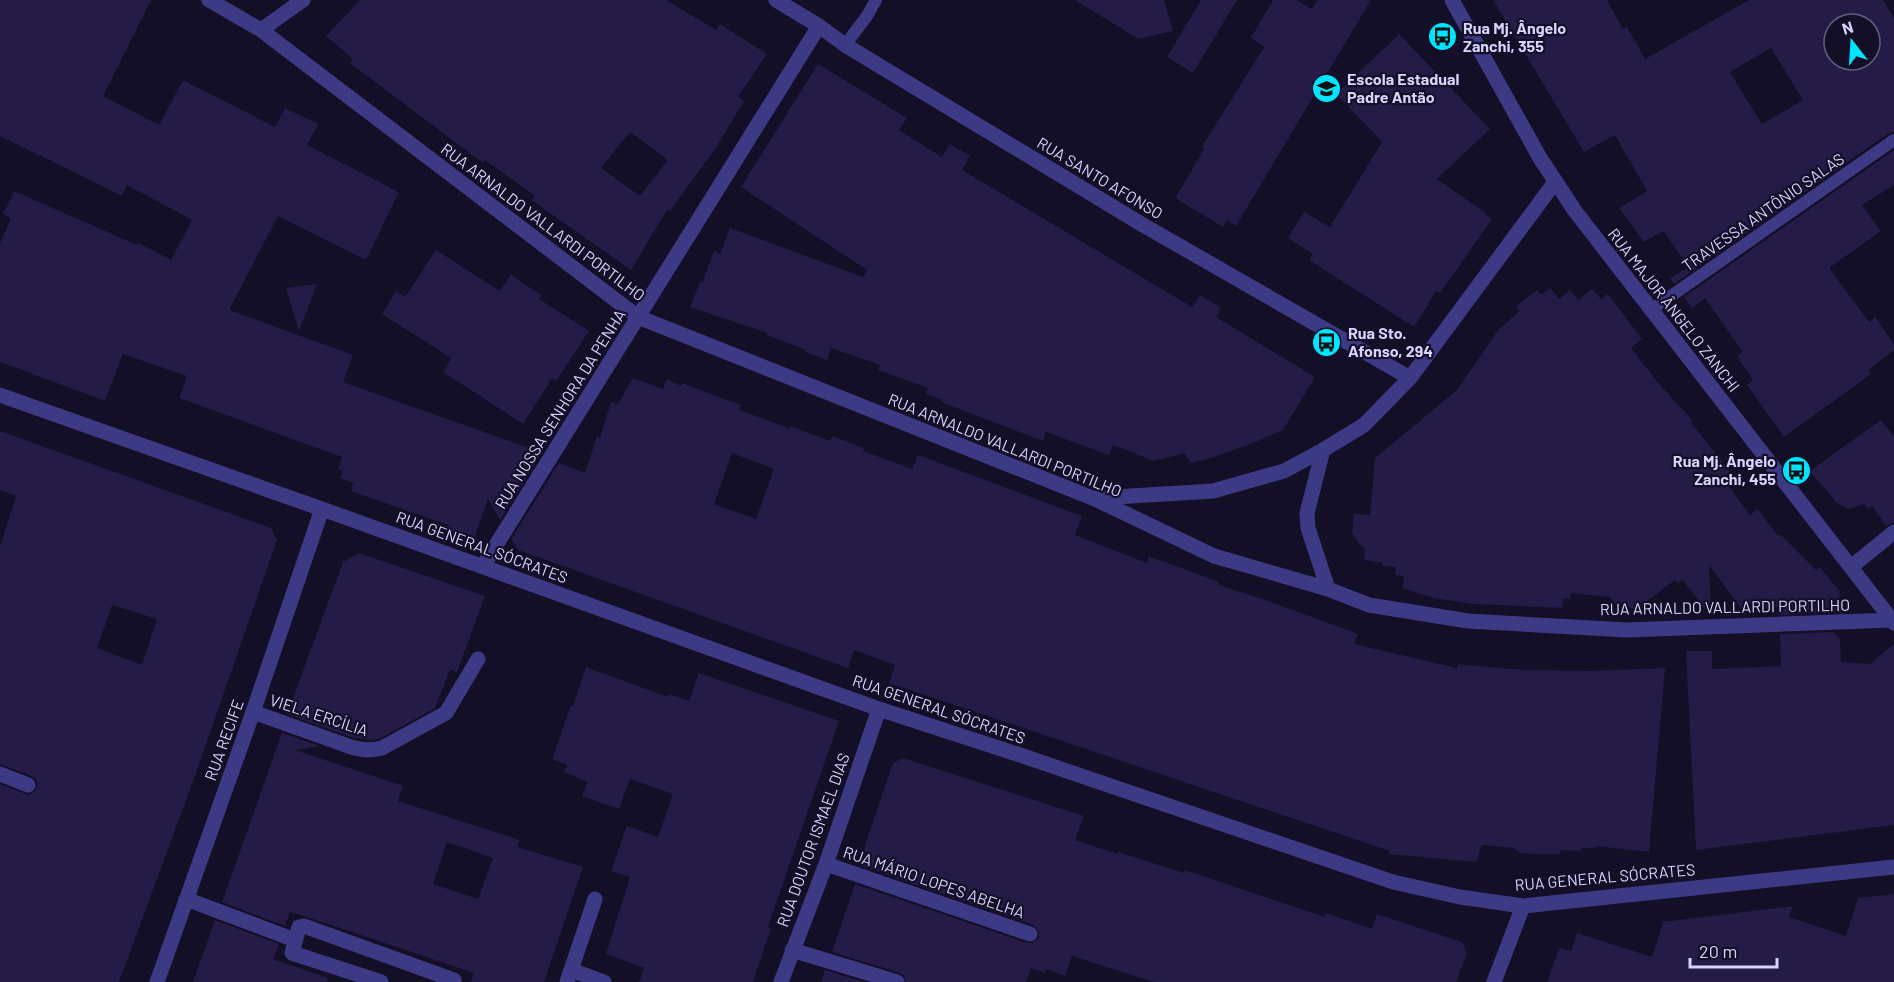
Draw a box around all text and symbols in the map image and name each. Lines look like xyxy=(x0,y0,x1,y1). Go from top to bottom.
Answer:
north arrow xyxy=(1822,12,1882,72)
text: N xyxy=(1840,17,1855,38)
place label: Rua Mj. Ângelo Zanchi, 355 xyxy=(1463,18,1566,55)
bus stop icon: Rua Mj. Ângelo Zanchi, 355 xyxy=(1426,21,1458,53)
place label: Escola Estadual Padre Antão xyxy=(1347,69,1459,106)
school or university icon: Escola Estadual Padre Antão xyxy=(1310,72,1342,104)
street label: RUA SANTO AFONSO xyxy=(1034,133,1166,223)
street label: RUA ARNALDO VALLARDI PORTILHO xyxy=(438,139,649,304)
street label: TRAVESSA ANTÔNIO SALAS xyxy=(1678,148,1847,275)
street label: RUA MAJOR ÂNGELO ZANCHI xyxy=(1605,224,1744,395)
street label: RUA NOSSA SENHORA DA PENHA xyxy=(490,305,629,512)
place label: Rua Sto. Afonso, 294 xyxy=(1348,323,1433,360)
bus stop icon: Rua Sto. Afonso, 294 xyxy=(1311,326,1343,358)
street label: RUA ARNALDO VALLARDI PORTILHO xyxy=(886,389,1125,500)
place label: Rua Mj. Ângelo Zanchi, 455 xyxy=(1673,451,1776,488)
bus stop icon: Rua Mj. Ângelo Zanchi, 455 xyxy=(1781,454,1813,486)
street label: RUA GENERAL SÓCRATES xyxy=(394,507,571,586)
street label: RUA ARNALDO VALLARDI PORTILHO xyxy=(1600,595,1850,618)
street label: RUA GENERAL SÓCRATES xyxy=(850,670,1028,747)
street label: VIELA ERCÍLIA xyxy=(268,690,371,739)
street label: RUA RECIFE xyxy=(200,697,247,783)
street label: RUA DOUTOR ISMAEL DIAS xyxy=(772,750,853,929)
street label: RUA MÁRIO LOPES ABELHA xyxy=(841,842,1028,922)
street label: RUA GENERAL SÓCRATES xyxy=(1514,859,1696,894)
scale bar xyxy=(1690,931,1777,969)
text: 20 m xyxy=(1699,940,1737,962)

